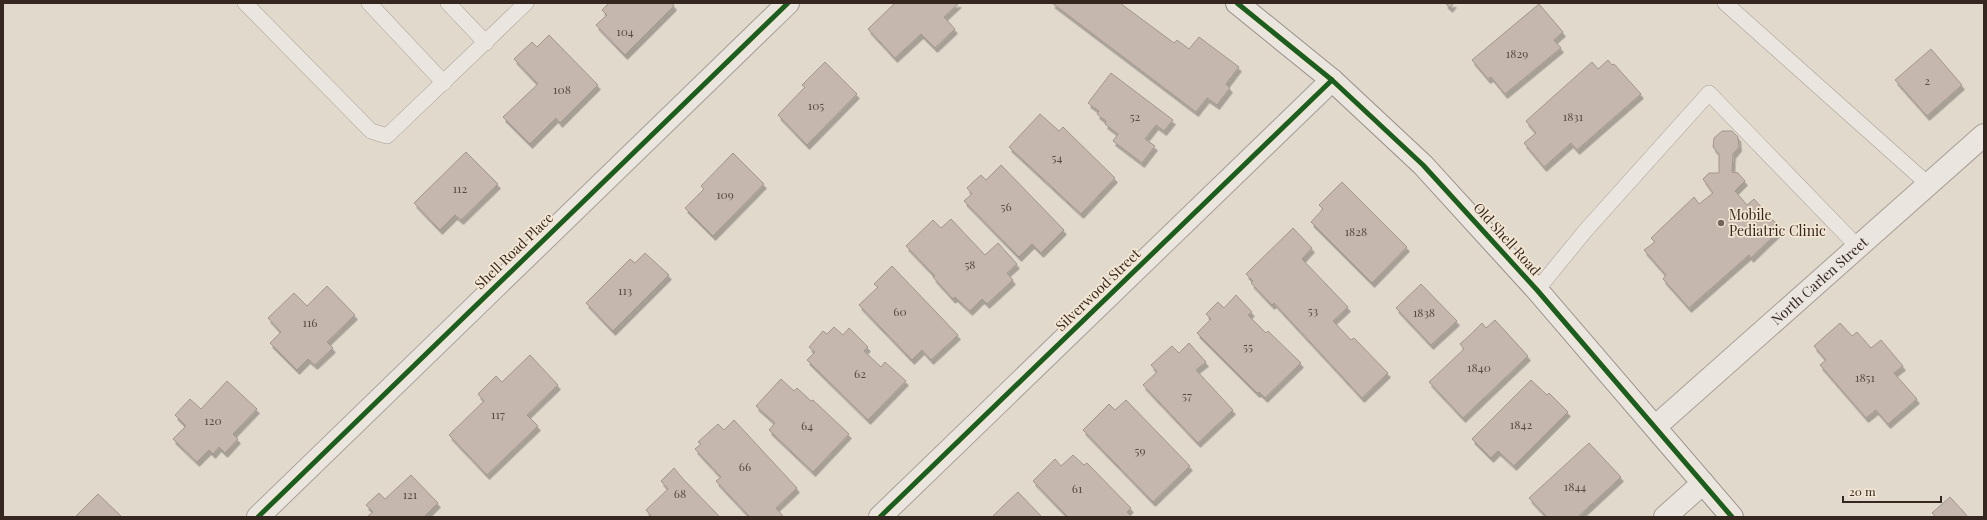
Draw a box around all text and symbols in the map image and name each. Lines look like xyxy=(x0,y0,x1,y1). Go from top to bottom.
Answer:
house number: 104 xyxy=(616,23,634,39)
house number: 1829 xyxy=(1506,45,1528,61)
house number: 2 xyxy=(1924,72,1930,88)
house number: 108 xyxy=(553,81,571,97)
house number: 105 xyxy=(808,97,824,113)
house number: 52 xyxy=(1130,108,1141,124)
house number: 1831 xyxy=(1563,108,1584,124)
house number: 54 xyxy=(1052,149,1063,165)
house number: 112 xyxy=(453,180,468,196)
house number: 109 xyxy=(716,186,734,202)
house number: 56 xyxy=(1000,198,1012,214)
street label: Old Shell Road xyxy=(1470,198,1545,279)
place label: Mobile Pediatric Clinic xyxy=(1729,205,1826,240)
street label: Shell Road Place xyxy=(470,208,557,293)
marker: Mobile Pediatric Clinic xyxy=(1716,218,1726,228)
house number: 1828 xyxy=(1345,223,1367,239)
street label: North Carlen Street xyxy=(1767,232,1872,329)
street label: Silverwood Street xyxy=(1051,244,1145,335)
house number: 58 xyxy=(964,256,976,272)
house number: 113 xyxy=(618,282,632,298)
house number: 53 xyxy=(1308,302,1318,318)
house number: 60 xyxy=(893,303,907,319)
house number: 1838 xyxy=(1413,304,1435,320)
house number: 116 xyxy=(302,314,318,330)
house number: 55 xyxy=(1243,338,1253,354)
house number: 1840 xyxy=(1467,359,1491,375)
house number: 62 xyxy=(854,365,866,381)
house number: 1851 xyxy=(1855,369,1876,385)
house number: 57 xyxy=(1182,387,1192,403)
house number: 117 xyxy=(491,406,505,422)
house number: 120 xyxy=(204,412,222,428)
house number: 1842 xyxy=(1510,416,1532,432)
house number: 64 xyxy=(801,417,813,433)
house number: 59 xyxy=(1134,442,1146,458)
house number: 66 xyxy=(739,458,751,474)
house number: 1844 xyxy=(1564,478,1586,494)
scale bar xyxy=(1843,478,1941,504)
house number: 61 xyxy=(1072,480,1083,496)
text: 20 m xyxy=(1849,483,1876,499)
house number: 68 xyxy=(674,485,686,501)
house number: 121 xyxy=(403,486,418,502)

